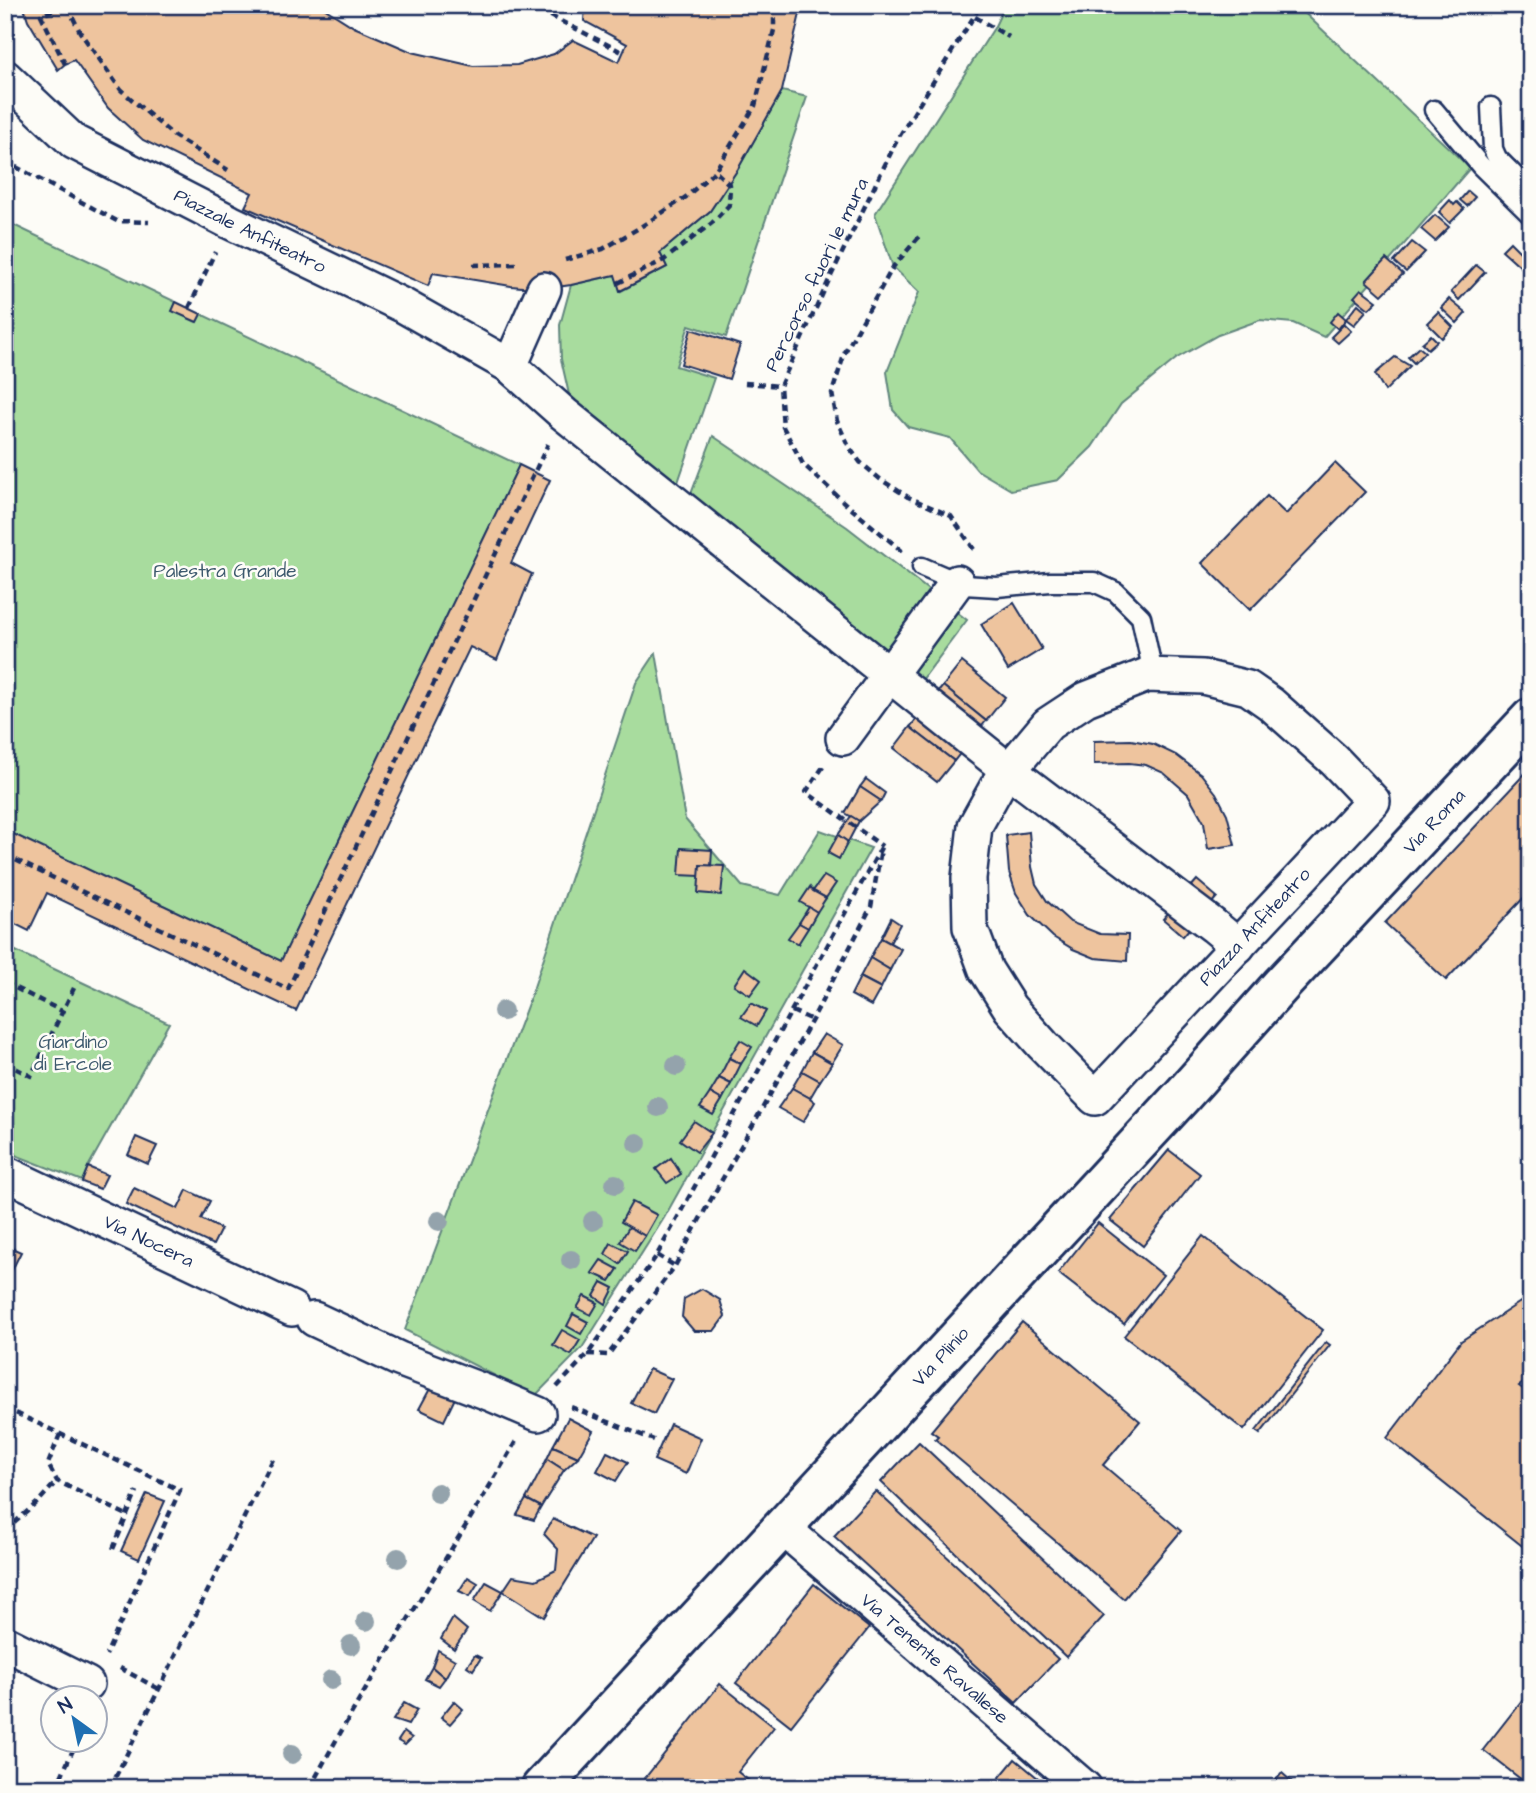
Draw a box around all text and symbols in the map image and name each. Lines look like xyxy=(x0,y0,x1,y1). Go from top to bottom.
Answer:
street label: Percorso fuori le mura xyxy=(758,174,876,376)
street label: Piazzale Anfiteatro xyxy=(169,182,331,280)
park label: Palestra Grande xyxy=(154,558,296,585)
street label: Via Roma xyxy=(1397,783,1472,860)
street label: Piazza Anfiteatro xyxy=(1193,862,1317,992)
park label: Giardino di Ercole xyxy=(34,1029,112,1078)
street label: Via Nocera xyxy=(99,1208,199,1274)
street label: Via Plinio xyxy=(906,1320,976,1393)
street label: Via Tenente Ravallese xyxy=(855,1587,1015,1730)
north arrow xyxy=(38,1685,108,1755)
text: N xyxy=(53,1691,78,1721)

